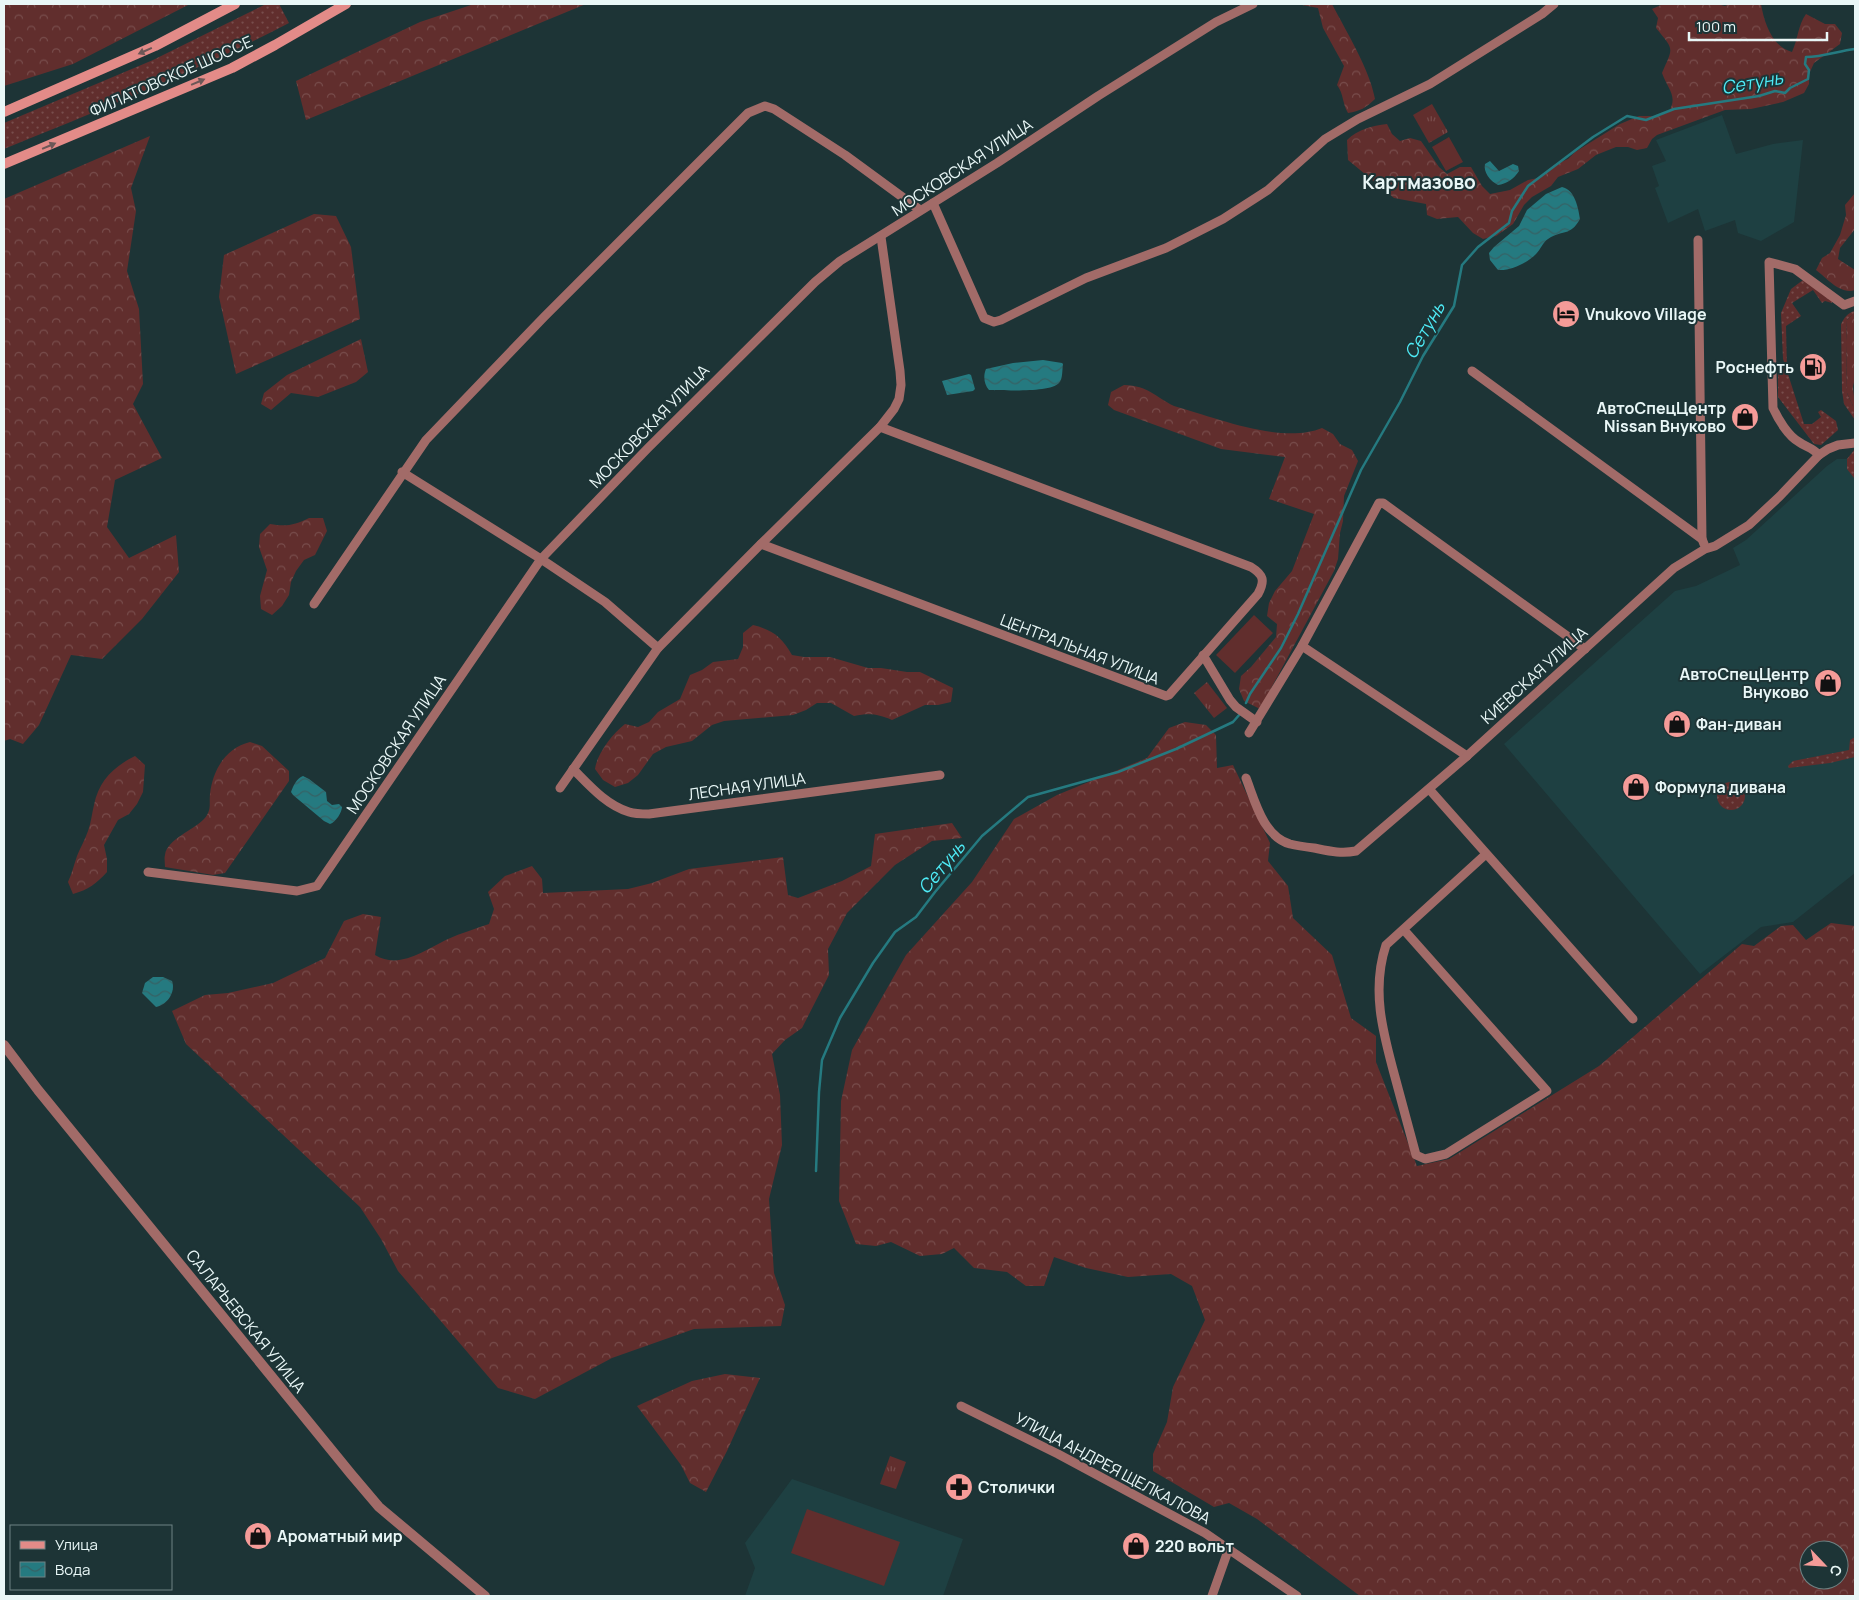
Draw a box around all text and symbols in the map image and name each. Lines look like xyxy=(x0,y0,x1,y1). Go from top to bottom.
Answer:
scale bar xyxy=(1689,10,1826,42)
text: 100 m xyxy=(1696,16,1736,37)
street label: ФИЛАТОВСКОЕ ШОССЕ xyxy=(86,30,256,122)
one-way arrow xyxy=(138,47,152,55)
water label: Сетунь xyxy=(1719,65,1785,99)
one-way arrow xyxy=(191,78,206,86)
street label: МОСКОВСКАЯ УЛИЦА xyxy=(887,113,1037,221)
one-way arrow xyxy=(42,141,56,149)
district label: Картмазово xyxy=(1362,169,1476,195)
water label: Сетунь xyxy=(1398,297,1450,363)
hotel icon: Vnukovo Village xyxy=(1551,299,1581,329)
place label: Vnukovo Village xyxy=(1585,303,1707,325)
fuel station icon: Роснефть xyxy=(1798,352,1828,382)
place label: Роснефть xyxy=(1716,356,1794,378)
street label: МОСКОВСКАЯ УЛИЦА xyxy=(584,359,714,493)
place label: АвтоСпецЦентр Nissan Внуково xyxy=(1597,397,1726,437)
shop icon: АвтоСпецЦентр Nissan Внуково xyxy=(1730,402,1760,432)
street label: ЦЕНТРАЛЬНАЯ УЛИЦА xyxy=(997,608,1163,690)
street label: КИЕВСКАЯ УЛИЦА xyxy=(1476,621,1592,729)
place label: АвтоСпецЦентр Внуково xyxy=(1680,663,1809,703)
shop icon: АвтоСпецЦентр Внуково xyxy=(1813,668,1843,698)
street label: МОСКОВСКАЯ УЛИЦА xyxy=(341,670,451,818)
shop icon: Фан-диван xyxy=(1662,709,1692,739)
place label: Фан-диван xyxy=(1696,713,1782,735)
street label: ЛЕСНАЯ УЛИЦА xyxy=(687,767,807,805)
shop icon: Формула дивана xyxy=(1621,772,1651,802)
place label: Формула дивана xyxy=(1655,776,1786,798)
water label: Сетунь xyxy=(912,835,970,898)
street label: САЛАРЬЕВСКАЯ УЛИЦА xyxy=(181,1245,311,1397)
street label: УЛИЦА АНДРЕЯ ЩЕЛКАЛОВА xyxy=(1011,1407,1215,1529)
pharmacy icon: Столички xyxy=(944,1472,974,1502)
place label: Столички xyxy=(978,1476,1055,1498)
shop icon: Ароматный мир xyxy=(243,1521,273,1551)
legend xyxy=(10,1525,172,1590)
place label: Ароматный мир xyxy=(277,1525,403,1547)
shop icon: 220 вольт xyxy=(1121,1531,1151,1561)
text: Улица xyxy=(55,1534,98,1555)
place label: 220 вольт xyxy=(1155,1535,1234,1557)
north arrow xyxy=(1799,1540,1849,1590)
text: Вода xyxy=(55,1559,90,1580)
text: С xyxy=(1825,1562,1847,1579)

